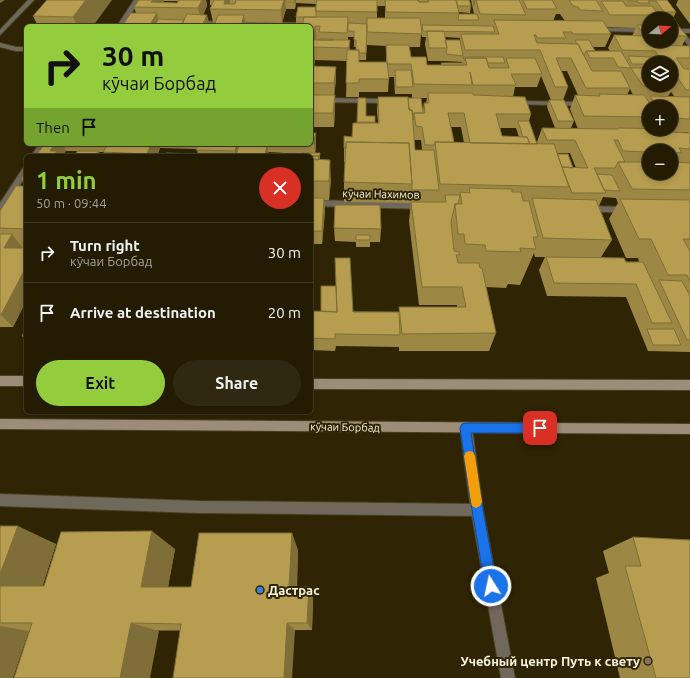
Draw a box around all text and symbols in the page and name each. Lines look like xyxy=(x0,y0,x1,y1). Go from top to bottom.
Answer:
north arrow xyxy=(642,12,678,48)
map controls xyxy=(642,12,678,180)
icon: right xyxy=(36,40,88,92)
text: 30 m xyxy=(102,40,164,71)
button: layers xyxy=(642,56,678,92)
text: кӯчаи Борбад xyxy=(102,73,216,93)
button: + xyxy=(642,100,678,136)
icon: arrive xyxy=(78,116,100,138)
text: Then xyxy=(36,119,70,136)
button: − xyxy=(642,144,678,180)
text: 1 min xyxy=(36,167,97,194)
button: close xyxy=(259,167,301,209)
street label: кӯчаи Нахимов xyxy=(342,187,420,201)
text: 50 m · 09:44 xyxy=(36,196,107,210)
text: Turn right xyxy=(70,237,140,254)
icon: right xyxy=(36,242,58,264)
text: 30 m xyxy=(268,244,301,261)
text: кӯчаи Борбад xyxy=(70,254,152,268)
icon: arrive xyxy=(36,302,58,324)
text: Arrive at destination xyxy=(70,304,216,321)
text: 20 m xyxy=(268,304,301,321)
button: Exit xyxy=(36,360,165,406)
button: Share xyxy=(173,360,301,406)
pin xyxy=(523,411,557,445)
icon: arrive xyxy=(529,417,551,439)
street label: кӯчаи Борбад xyxy=(310,420,380,434)
position arrow xyxy=(470,565,512,607)
place label: Дастрас xyxy=(268,583,320,597)
marker: Дастрас xyxy=(255,585,265,595)
place label: Учебный центр Путь к свету xyxy=(460,654,640,668)
marker: Учебный центр Путь к свету xyxy=(643,656,653,666)

